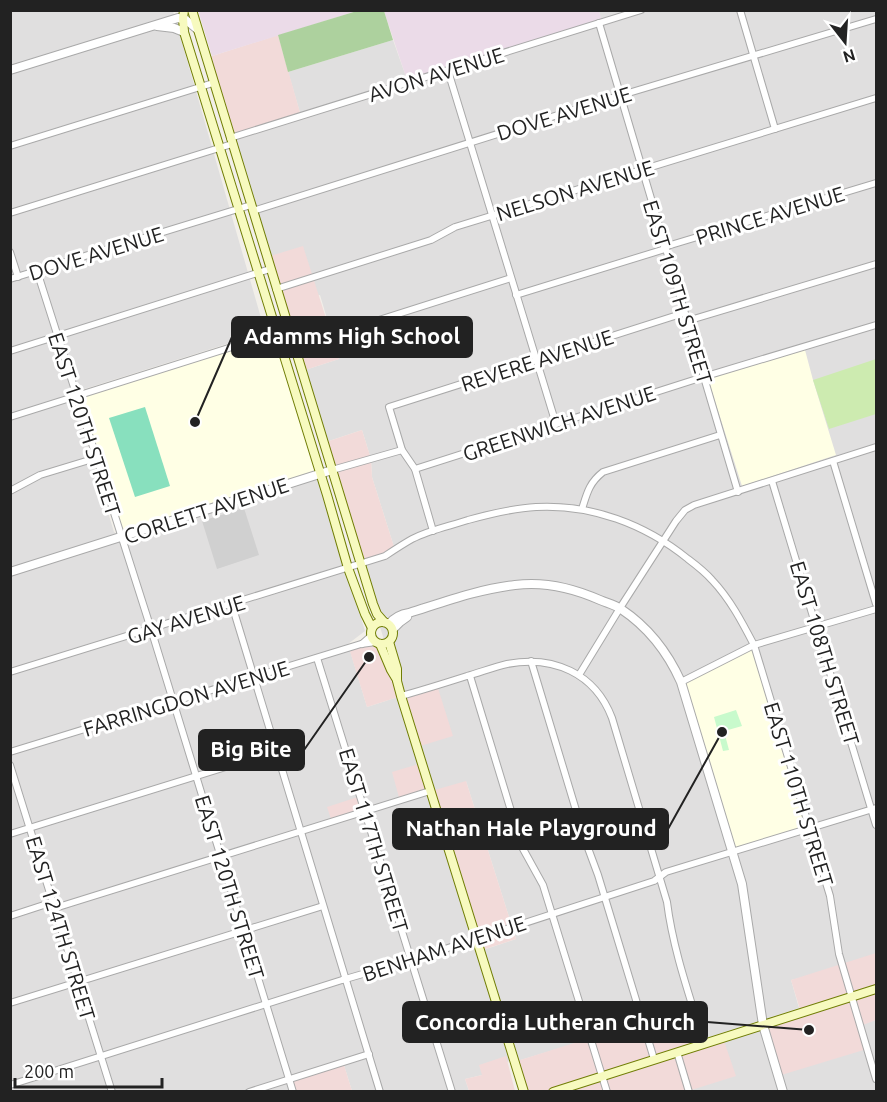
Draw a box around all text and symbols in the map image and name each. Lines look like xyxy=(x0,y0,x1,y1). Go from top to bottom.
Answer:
north arrow xyxy=(815,12,875,72)
street label: AVON AVENUE xyxy=(365,42,507,106)
text: N xyxy=(841,46,858,67)
street label: DOVE AVENUE xyxy=(494,81,634,145)
street label: NELSON AVENUE xyxy=(493,155,657,225)
street label: PRINCE AVENUE xyxy=(693,181,847,249)
street label: EAST 109TH STREET xyxy=(639,197,718,387)
street label: DOVE AVENUE xyxy=(26,221,166,285)
callout: Adamms High School xyxy=(232,317,472,357)
text: Adamms High School xyxy=(244,323,461,348)
street label: REVERE AVENUE xyxy=(458,324,616,396)
street label: EAST 120TH STREET xyxy=(44,329,126,519)
street label: GREENWICH AVENUE xyxy=(459,380,659,466)
street label: CORLETT AVENUE xyxy=(121,472,291,548)
street label: EAST 108TH STREET xyxy=(786,558,865,748)
street label: GAY AVENUE xyxy=(124,590,248,648)
street label: FARRINGDON AVENUE xyxy=(80,655,292,741)
street label: EAST 110TH STREET xyxy=(760,699,839,889)
callout: Big Bite xyxy=(199,730,304,770)
text: Big Bite xyxy=(210,736,292,761)
street label: EAST 117TH STREET xyxy=(335,745,414,935)
street label: EAST 120TH STREET xyxy=(191,792,270,982)
callout: Nathan Hale Playground xyxy=(393,809,668,849)
text: Nathan Hale Playground xyxy=(405,815,657,840)
street label: EAST 124TH STREET xyxy=(22,833,101,1023)
street label: BENHAM AVENUE xyxy=(359,910,529,986)
callout: Concordia Lutheran Church xyxy=(403,1002,707,1042)
text: Concordia Lutheran Church xyxy=(415,1009,695,1034)
scale bar xyxy=(15,1051,162,1089)
text: 200 m xyxy=(24,1061,74,1081)

